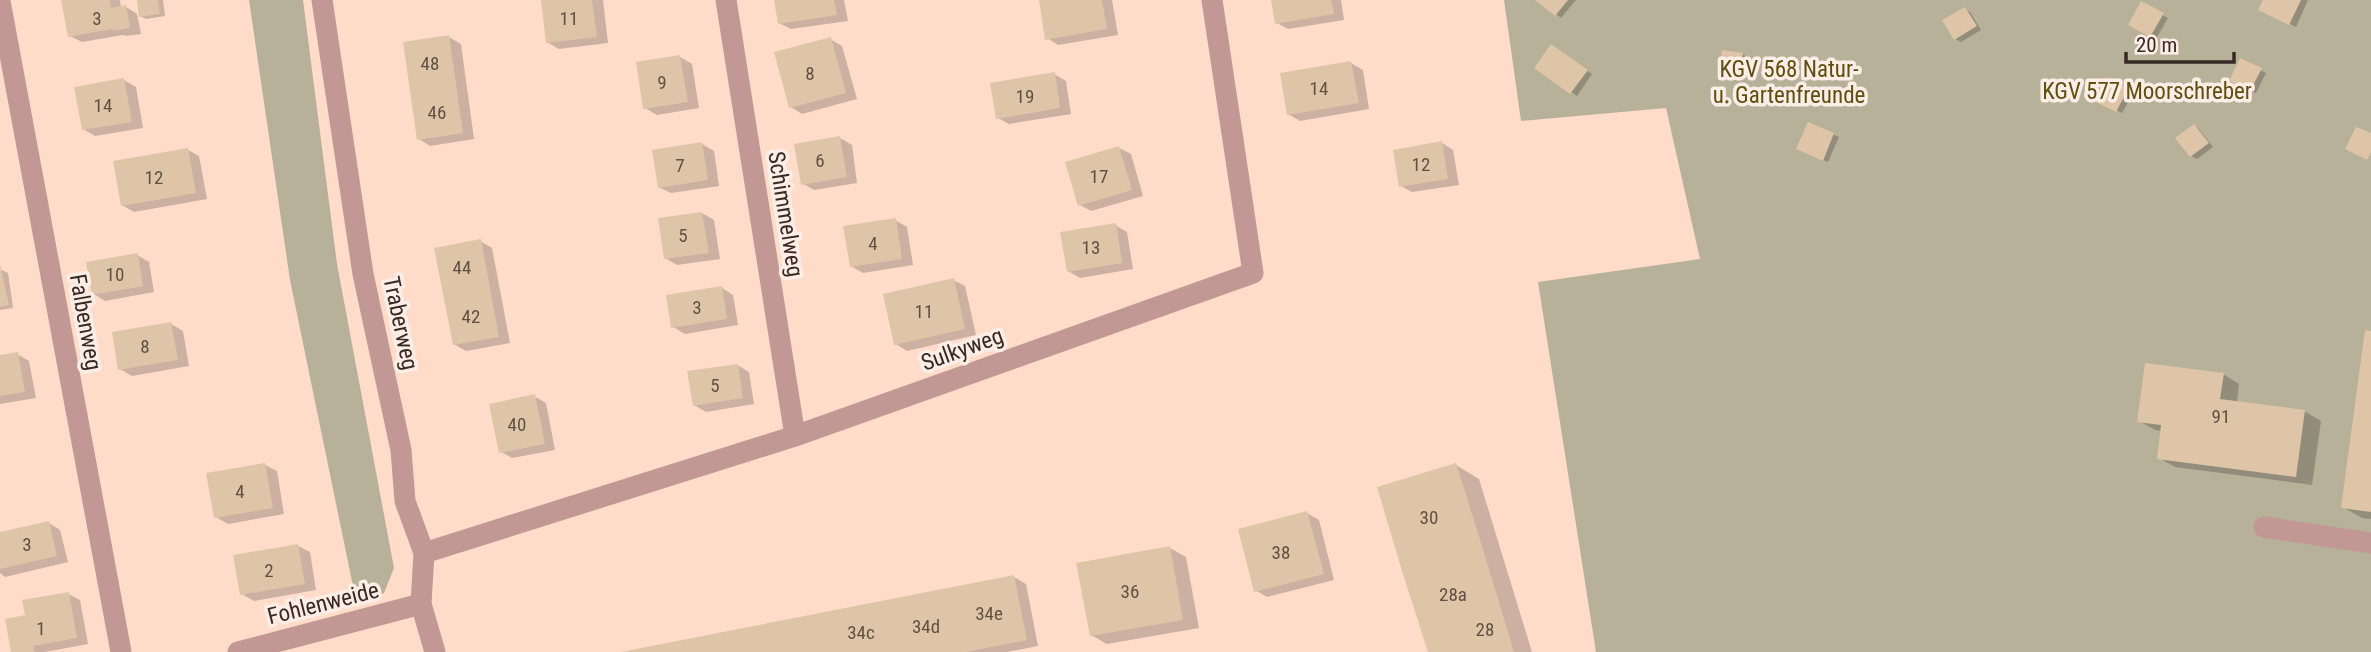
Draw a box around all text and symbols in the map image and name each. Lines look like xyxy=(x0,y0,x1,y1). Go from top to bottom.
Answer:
house number: 3 xyxy=(92,7,102,30)
house number: 11 xyxy=(560,7,578,30)
scale bar xyxy=(2126,21,2234,65)
text: 20 m xyxy=(2136,33,2177,57)
house number: 48 xyxy=(421,52,439,75)
park label: KGV 568 Natur- u. Gartenfreunde xyxy=(1713,56,1865,109)
house number: 8 xyxy=(805,62,815,85)
house number: 9 xyxy=(657,71,667,94)
house number: 14 xyxy=(1310,77,1328,100)
park label: KGV 577 Moorschreber xyxy=(2042,78,2252,105)
house number: 19 xyxy=(1016,85,1034,108)
house number: 14 xyxy=(94,94,112,117)
house number: 46 xyxy=(428,101,446,124)
street label: Schimmelweg xyxy=(762,149,809,279)
house number: 6 xyxy=(815,149,825,172)
house number: 12 xyxy=(1412,153,1430,176)
house number: 7 xyxy=(675,154,685,177)
house number: 17 xyxy=(1090,165,1108,188)
house number: 12 xyxy=(145,166,163,189)
house number: 5 xyxy=(678,224,688,247)
house number: 4 xyxy=(868,232,878,255)
house number: 13 xyxy=(1082,236,1100,259)
house number: 44 xyxy=(453,256,471,279)
house number: 10 xyxy=(106,263,124,286)
street label: Falbenweg xyxy=(64,272,107,372)
street label: Traberweg xyxy=(377,274,424,372)
house number: 3 xyxy=(692,296,702,319)
house number: 11 xyxy=(915,300,933,323)
house number: 42 xyxy=(462,305,480,328)
street label: Sulkyweg xyxy=(917,322,1007,377)
house number: 8 xyxy=(140,335,150,358)
house number: 5 xyxy=(710,374,720,397)
house number: 91 xyxy=(2212,405,2230,428)
house number: 40 xyxy=(508,413,526,436)
house number: 4 xyxy=(235,480,245,503)
house number: 30 xyxy=(1420,506,1438,529)
house number: 3 xyxy=(22,533,32,556)
house number: 38 xyxy=(1272,541,1290,564)
house number: 2 xyxy=(264,559,274,582)
street label: Fohlenweide xyxy=(265,577,382,630)
house number: 36 xyxy=(1121,580,1139,603)
house number: 28a xyxy=(1439,583,1467,606)
house number: 34e xyxy=(975,602,1003,625)
house number: 34d xyxy=(912,615,940,638)
house number: 1 xyxy=(36,617,46,640)
house number: 28 xyxy=(1476,618,1494,641)
house number: 34c xyxy=(847,621,875,644)

